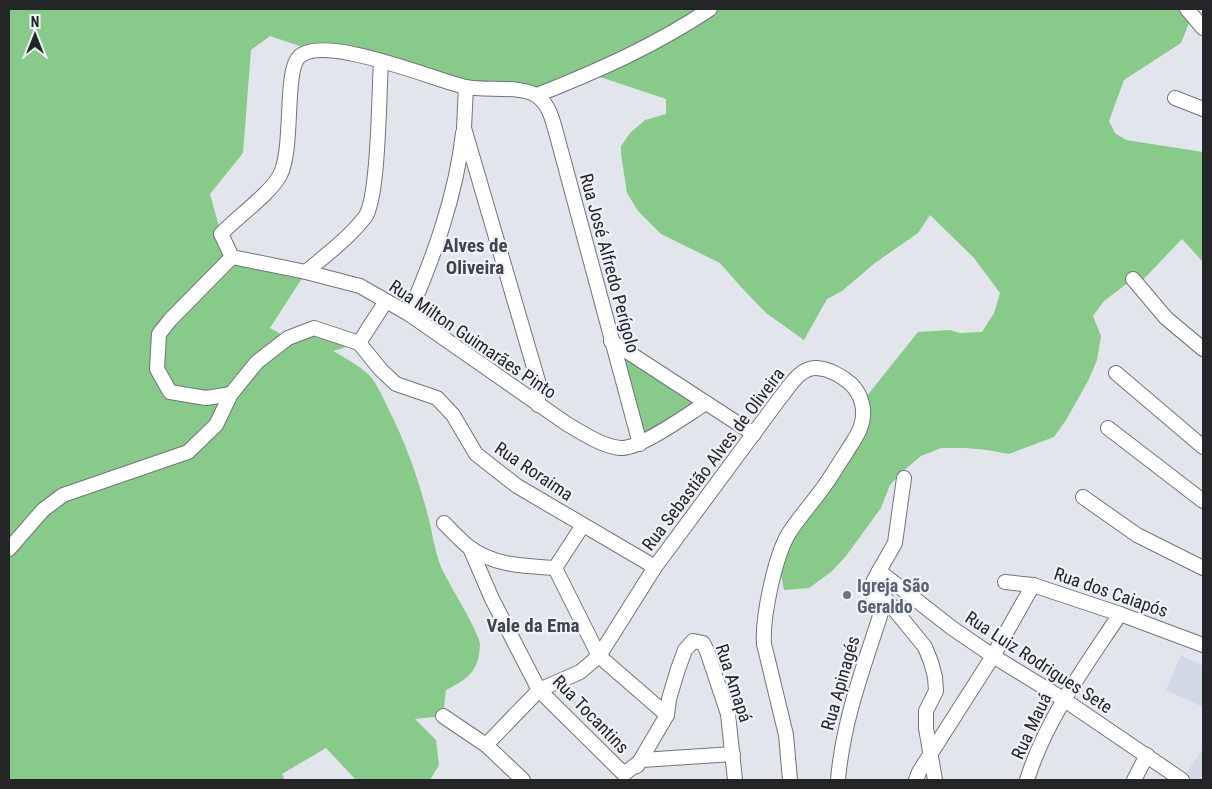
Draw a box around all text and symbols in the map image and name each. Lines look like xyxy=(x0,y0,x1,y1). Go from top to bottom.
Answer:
north arrow xyxy=(10,10,60,60)
text: N xyxy=(31,14,39,30)
street label: Rua José Alfredo Perígolo xyxy=(576,171,644,355)
district label: Alves de Oliveira xyxy=(442,234,508,279)
street label: Rua Milton Guimarães Pinto xyxy=(385,275,561,403)
street label: Rua Sebastião Alves de Oliveira xyxy=(637,364,789,554)
street label: Rua Roraima xyxy=(491,437,577,505)
street label: Rua dos Caiapós xyxy=(1051,563,1171,621)
place label: Igreja São Geraldo xyxy=(857,575,930,617)
marker: Igreja São Geraldo xyxy=(841,589,853,601)
street label: Rua Luiz Rodrigues Sete xyxy=(962,607,1116,717)
district label: Vale da Ema xyxy=(487,614,579,637)
street label: Rua Apinagés xyxy=(817,633,863,733)
street label: Rua Amapá xyxy=(711,641,757,725)
street label: Rua Tocantins xyxy=(549,671,633,757)
street label: Rua Mauá xyxy=(1007,690,1055,762)

